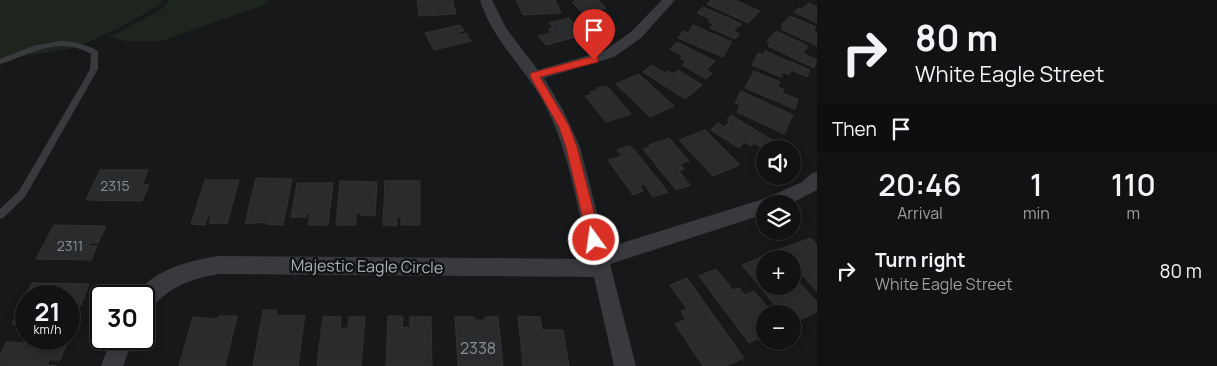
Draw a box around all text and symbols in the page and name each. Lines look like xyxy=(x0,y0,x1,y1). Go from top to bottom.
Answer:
pin xyxy=(573,9,615,60)
text: 80 m xyxy=(915,14,998,62)
icon: arrive xyxy=(580,16,608,44)
icon: right xyxy=(832,20,897,85)
text: White Eagle Street xyxy=(915,59,1104,89)
icon: arrive xyxy=(887,115,915,143)
text: Then xyxy=(832,116,877,142)
map controls xyxy=(756,140,801,350)
button: sound xyxy=(756,140,801,185)
text: 20:46 xyxy=(878,164,962,205)
text: 1 xyxy=(1030,164,1043,205)
text: 110 xyxy=(1111,164,1156,205)
house number: 2315 xyxy=(100,176,130,195)
button: layers xyxy=(756,195,801,240)
text: Arrival xyxy=(897,202,943,224)
text: min xyxy=(1023,202,1050,224)
text: m xyxy=(1127,202,1140,224)
position arrow xyxy=(567,213,619,265)
house number: 2311 xyxy=(57,236,83,255)
text: Turn right xyxy=(875,247,965,273)
button: + xyxy=(756,250,801,295)
street label: Majestic Eagle Circle xyxy=(291,254,443,278)
icon: right xyxy=(832,257,860,285)
text: 80 m xyxy=(1159,258,1202,284)
text: White Eagle Street xyxy=(875,273,1013,295)
speed limit sign: 30 xyxy=(90,285,155,350)
text: 21 xyxy=(35,294,60,329)
button: − xyxy=(756,305,801,350)
text: km/h xyxy=(34,321,61,338)
house number: 2338 xyxy=(460,337,496,359)

